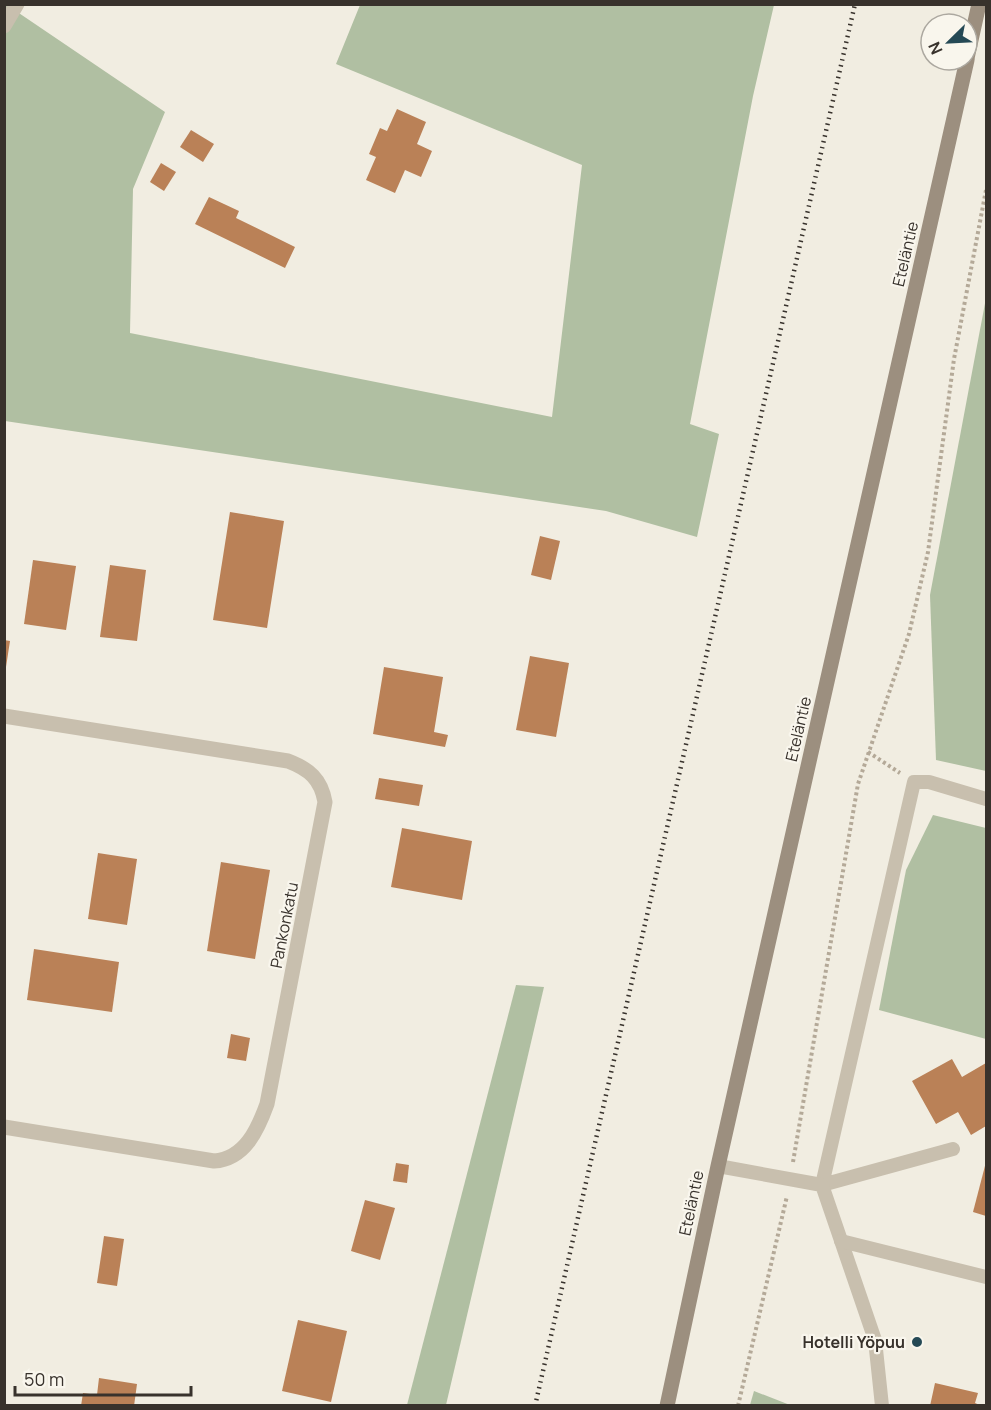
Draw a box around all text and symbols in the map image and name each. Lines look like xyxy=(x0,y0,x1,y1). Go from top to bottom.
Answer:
north arrow xyxy=(919,12,979,72)
text: N xyxy=(923,38,948,58)
street label: Eteläntie xyxy=(887,219,923,289)
street label: Eteläntie xyxy=(780,694,816,764)
street label: Pankonkatu xyxy=(265,880,303,970)
street label: Eteläntie xyxy=(673,1168,709,1238)
place label: Hotelli Yöpuu xyxy=(803,1331,905,1353)
marker: Hotelli Yöpuu xyxy=(910,1335,924,1349)
scale bar xyxy=(15,1359,190,1397)
text: 50 m xyxy=(24,1367,64,1391)

